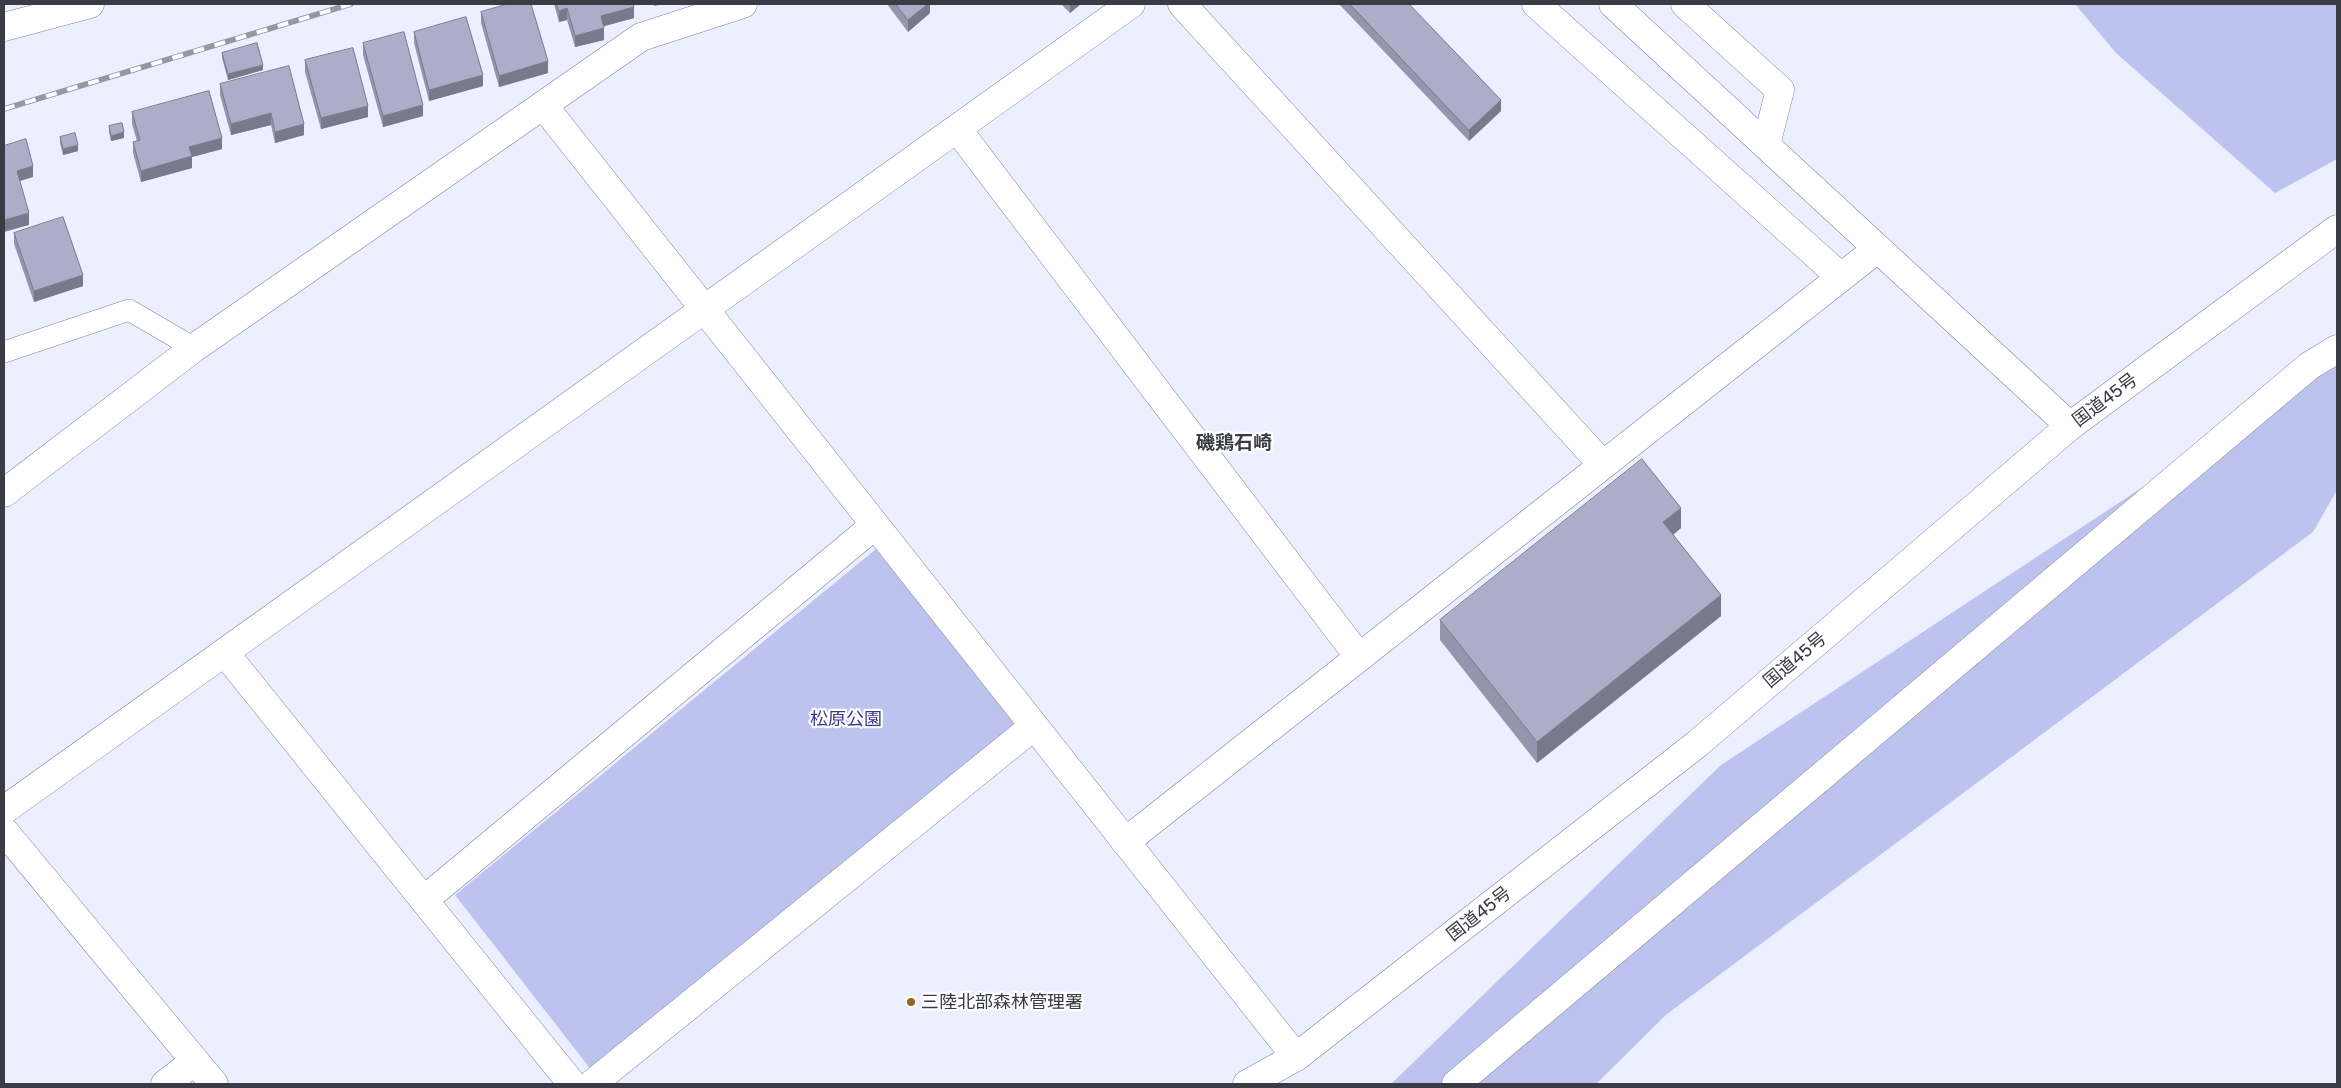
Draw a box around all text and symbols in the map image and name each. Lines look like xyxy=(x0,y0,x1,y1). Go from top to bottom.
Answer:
street label: 国道45号 xyxy=(2068,369,2142,431)
district label: 磯鶏石崎 xyxy=(1196,432,1272,454)
street label: 国道45号 xyxy=(1759,627,1831,693)
park label: 松原公園 xyxy=(810,708,882,730)
street label: 国道45号 xyxy=(1443,882,1515,946)
place label: 三陸北部森林管理署 xyxy=(921,991,1083,1013)
marker: 三陸北部森林管理署 xyxy=(905,996,917,1008)

